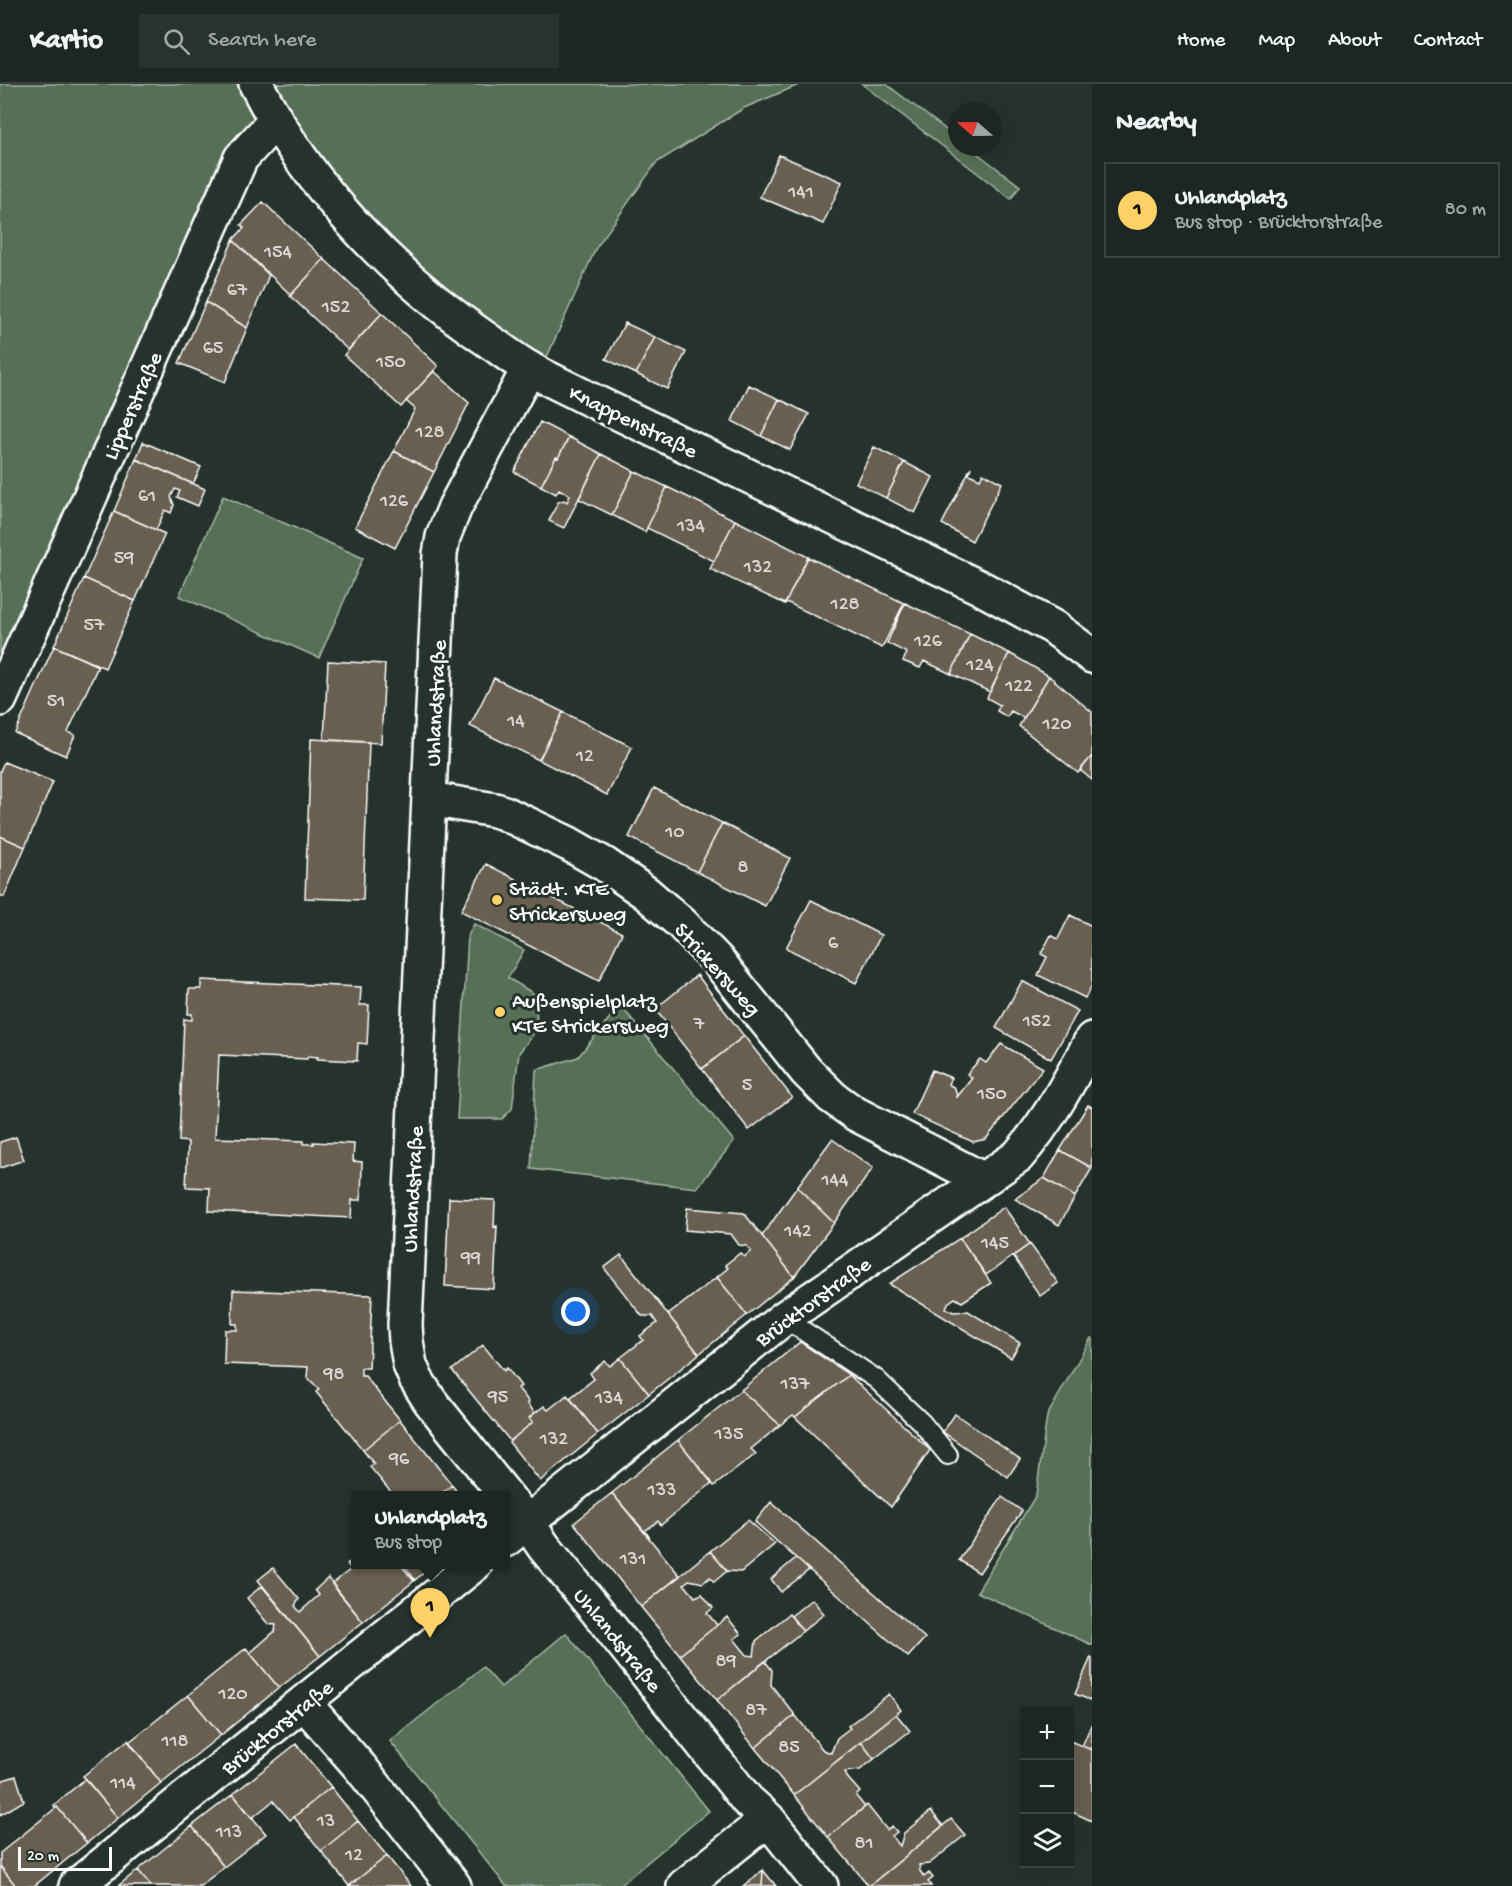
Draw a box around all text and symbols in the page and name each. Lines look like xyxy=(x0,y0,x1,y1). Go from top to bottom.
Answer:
search box xyxy=(139,14,559,68)
text: Kartio xyxy=(30,25,103,58)
icon: search xyxy=(160,25,193,58)
text: Search here xyxy=(208,28,316,54)
text: Home xyxy=(1177,29,1225,54)
text: Map xyxy=(1258,29,1295,54)
text: About xyxy=(1328,29,1381,54)
text: Contact xyxy=(1414,29,1482,54)
north arrow xyxy=(948,102,1002,156)
text: Nearby xyxy=(1116,108,1197,139)
house number: 141 xyxy=(787,182,814,205)
text: Uhlandplatz xyxy=(1175,186,1286,212)
text: 1 xyxy=(1133,199,1142,222)
text: 80 m xyxy=(1445,199,1486,222)
text: Bus stop · Brücktorstraße xyxy=(1175,212,1382,235)
house number: 154 xyxy=(263,242,293,265)
house number: 67 xyxy=(227,280,248,303)
house number: 152 xyxy=(321,297,350,320)
house number: 65 xyxy=(203,338,223,361)
street label: Lipperstraße xyxy=(99,348,170,465)
house number: 150 xyxy=(375,352,406,375)
street label: Knappenstraße xyxy=(564,381,701,466)
house number: 128 xyxy=(415,422,444,445)
house number: 61 xyxy=(138,486,156,509)
house number: 126 xyxy=(379,491,409,514)
house number: 134 xyxy=(676,516,705,539)
house number: 59 xyxy=(114,548,134,571)
house number: 132 xyxy=(743,557,772,580)
house number: 128 xyxy=(830,594,859,617)
house number: 57 xyxy=(84,615,105,638)
house number: 126 xyxy=(913,631,943,654)
street label: Uhlandstraße xyxy=(422,639,454,767)
house number: 124 xyxy=(965,655,994,678)
house number: 122 xyxy=(1004,676,1033,699)
house number: 51 xyxy=(47,691,65,714)
house number: 14 xyxy=(506,711,525,734)
house number: 120 xyxy=(1041,714,1072,737)
house number: 12 xyxy=(575,746,594,769)
house number: 10 xyxy=(664,822,685,845)
house number: 8 xyxy=(738,857,749,880)
place label: Städt. KTE Strickersweg xyxy=(509,878,626,929)
marker: Städt. KTE Strickersweg xyxy=(490,893,504,907)
street label: Strickersweg xyxy=(667,918,765,1023)
house number: 6 xyxy=(828,933,839,956)
place label: Außenspielplatz KTE Strickersweg xyxy=(512,990,669,1041)
marker: Außenspielplatz KTE Strickersweg xyxy=(493,1005,507,1019)
house number: 152 xyxy=(1022,1011,1051,1034)
house number: 7 xyxy=(693,1014,705,1037)
house number: 5 xyxy=(742,1075,752,1098)
house number: 150 xyxy=(976,1084,1007,1107)
street label: Uhlandstraße xyxy=(399,1125,431,1253)
house number: 144 xyxy=(820,1170,849,1193)
house number: 142 xyxy=(783,1221,812,1244)
house number: 145 xyxy=(980,1233,1009,1256)
house number: 99 xyxy=(460,1248,481,1271)
street label: Brücktorstraße xyxy=(751,1252,878,1354)
your location xyxy=(561,1297,590,1326)
house number: 98 xyxy=(323,1364,345,1387)
house number: 137 xyxy=(780,1374,810,1397)
house number: 95 xyxy=(487,1387,508,1410)
house number: 134 xyxy=(594,1388,623,1411)
house number: 135 xyxy=(714,1424,743,1447)
house number: 132 xyxy=(539,1429,568,1452)
house number: 96 xyxy=(388,1449,410,1472)
house number: 133 xyxy=(647,1480,676,1503)
popup xyxy=(351,1491,510,1569)
text: Uhlandplatz xyxy=(375,1506,486,1532)
text: Bus stop xyxy=(375,1532,442,1555)
house number: 131 xyxy=(619,1549,646,1572)
street label: Uhlandstraße xyxy=(566,1584,666,1699)
pin: 1 xyxy=(410,1588,450,1638)
house number: 89 xyxy=(716,1651,736,1674)
street label: Brücktorstraße xyxy=(216,1676,340,1783)
house number: 120 xyxy=(217,1684,248,1707)
house number: 87 xyxy=(745,1700,767,1723)
map controls xyxy=(1020,1706,1074,1868)
button: + xyxy=(1020,1706,1074,1760)
house number: 118 xyxy=(160,1731,189,1754)
house number: 85 xyxy=(778,1737,800,1760)
button: − xyxy=(1020,1760,1074,1814)
house number: 114 xyxy=(109,1773,136,1796)
house number: 13 xyxy=(316,1811,335,1834)
button: layers xyxy=(1020,1814,1074,1868)
house number: 113 xyxy=(215,1822,242,1845)
house number: 81 xyxy=(854,1833,874,1856)
scale bar xyxy=(18,1844,112,1872)
house number: 12 xyxy=(344,1845,363,1868)
text: 20 m xyxy=(27,1848,59,1867)

